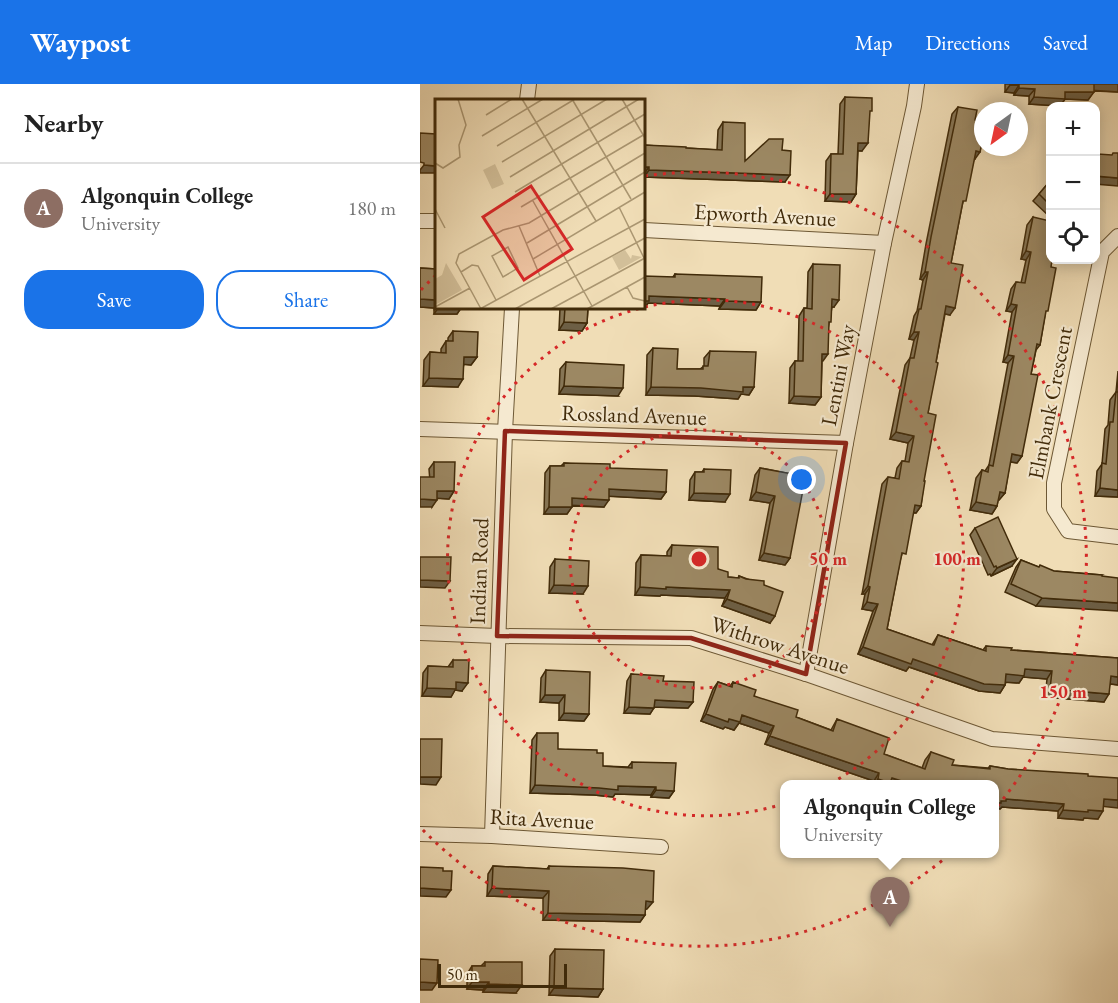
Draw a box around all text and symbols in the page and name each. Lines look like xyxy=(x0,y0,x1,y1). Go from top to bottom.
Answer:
text: Waypost xyxy=(30,24,131,60)
text: Map xyxy=(855,29,892,56)
text: Directions xyxy=(925,29,1010,56)
text: Saved xyxy=(1043,29,1088,56)
inset map xyxy=(435,99,645,309)
north arrow xyxy=(974,102,1028,156)
map controls xyxy=(1046,102,1100,264)
button: + xyxy=(1046,102,1100,156)
text: Nearby xyxy=(24,106,104,140)
button: − xyxy=(1046,156,1100,210)
text: Algonquin College xyxy=(81,181,253,210)
text: A xyxy=(36,195,51,221)
text: 180 m xyxy=(348,195,396,221)
street label: Epworth Avenue xyxy=(693,197,837,233)
text: University xyxy=(81,210,160,236)
button: locate xyxy=(1046,210,1100,264)
button: Save xyxy=(24,270,204,329)
button: Share xyxy=(216,270,396,329)
street label: Lentini Way xyxy=(814,321,862,428)
street label: Elmbank Crescent xyxy=(1021,324,1079,482)
street label: Rossland Avenue xyxy=(561,398,707,432)
your location xyxy=(787,465,816,494)
street label: Indian Road xyxy=(463,516,495,625)
text: 50 m xyxy=(809,547,847,570)
text: 100 m xyxy=(933,547,981,570)
centre of rings xyxy=(689,549,709,569)
street label: Withrow Avenue xyxy=(707,609,853,681)
text: 150 m xyxy=(1039,680,1087,703)
popup xyxy=(780,780,999,858)
text: Algonquin College xyxy=(803,792,976,821)
street label: Rita Avenue xyxy=(489,802,595,836)
text: University xyxy=(803,821,883,847)
pin: A xyxy=(870,878,910,927)
scale bar xyxy=(438,961,567,988)
text: 50 m xyxy=(447,964,478,985)

